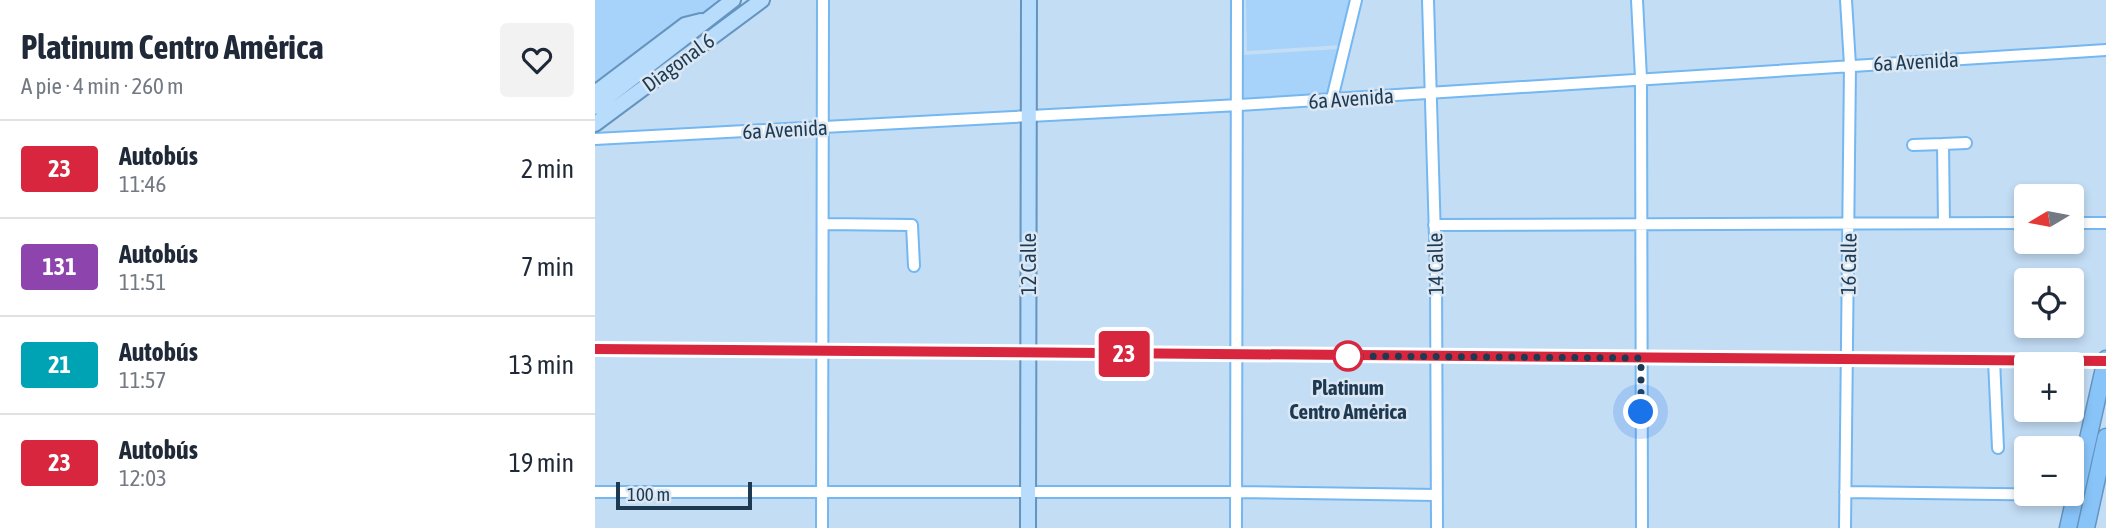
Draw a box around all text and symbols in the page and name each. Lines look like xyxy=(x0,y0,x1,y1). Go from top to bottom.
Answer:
button: heart xyxy=(500,23,574,97)
text: Platinum Centro Amėrica xyxy=(21,28,323,66)
street label: Diagonal 6 xyxy=(637,28,719,96)
street label: 6a Avenida xyxy=(1873,47,1959,75)
text: A pie · 4 min · 260 m xyxy=(21,73,184,99)
street label: 6a Avenida xyxy=(1308,83,1394,113)
street label: 6a Avenida xyxy=(742,115,828,143)
text: Autobús xyxy=(119,141,198,171)
text: 2 min xyxy=(521,154,574,184)
text: 23 xyxy=(48,155,71,182)
text: 11:46 xyxy=(119,171,166,197)
north arrow xyxy=(2014,184,2084,254)
map controls xyxy=(2014,184,2084,506)
street label: 12 Calle xyxy=(1016,233,1040,295)
street label: 14 Calle xyxy=(1422,233,1448,295)
street label: 16 Calle xyxy=(1835,233,1861,295)
text: Autobús xyxy=(119,239,198,269)
text: 7 min xyxy=(521,252,574,282)
text: 131 xyxy=(43,253,76,280)
button: locate xyxy=(2014,268,2084,338)
text: 11:51 xyxy=(119,269,166,295)
line badge: 23 xyxy=(1093,331,1155,377)
text: Autobús xyxy=(119,337,198,367)
text: 23 xyxy=(1113,340,1135,367)
marker: Platinum Centro Amėrica xyxy=(1333,341,1363,371)
text: 13 min xyxy=(509,350,574,380)
text: 21 xyxy=(48,351,71,378)
button: + xyxy=(2014,352,2084,422)
text: 11:57 xyxy=(119,367,166,393)
place label: Platinum Centro Amėrica xyxy=(1289,375,1407,423)
your location xyxy=(1623,394,1658,429)
text: Autobús xyxy=(119,435,198,465)
button: − xyxy=(2014,436,2084,506)
text: 19 min xyxy=(509,448,574,478)
text: 23 xyxy=(48,449,71,476)
text: 12:03 xyxy=(119,465,167,491)
scale bar xyxy=(616,479,753,511)
text: 100 m xyxy=(627,483,670,505)

